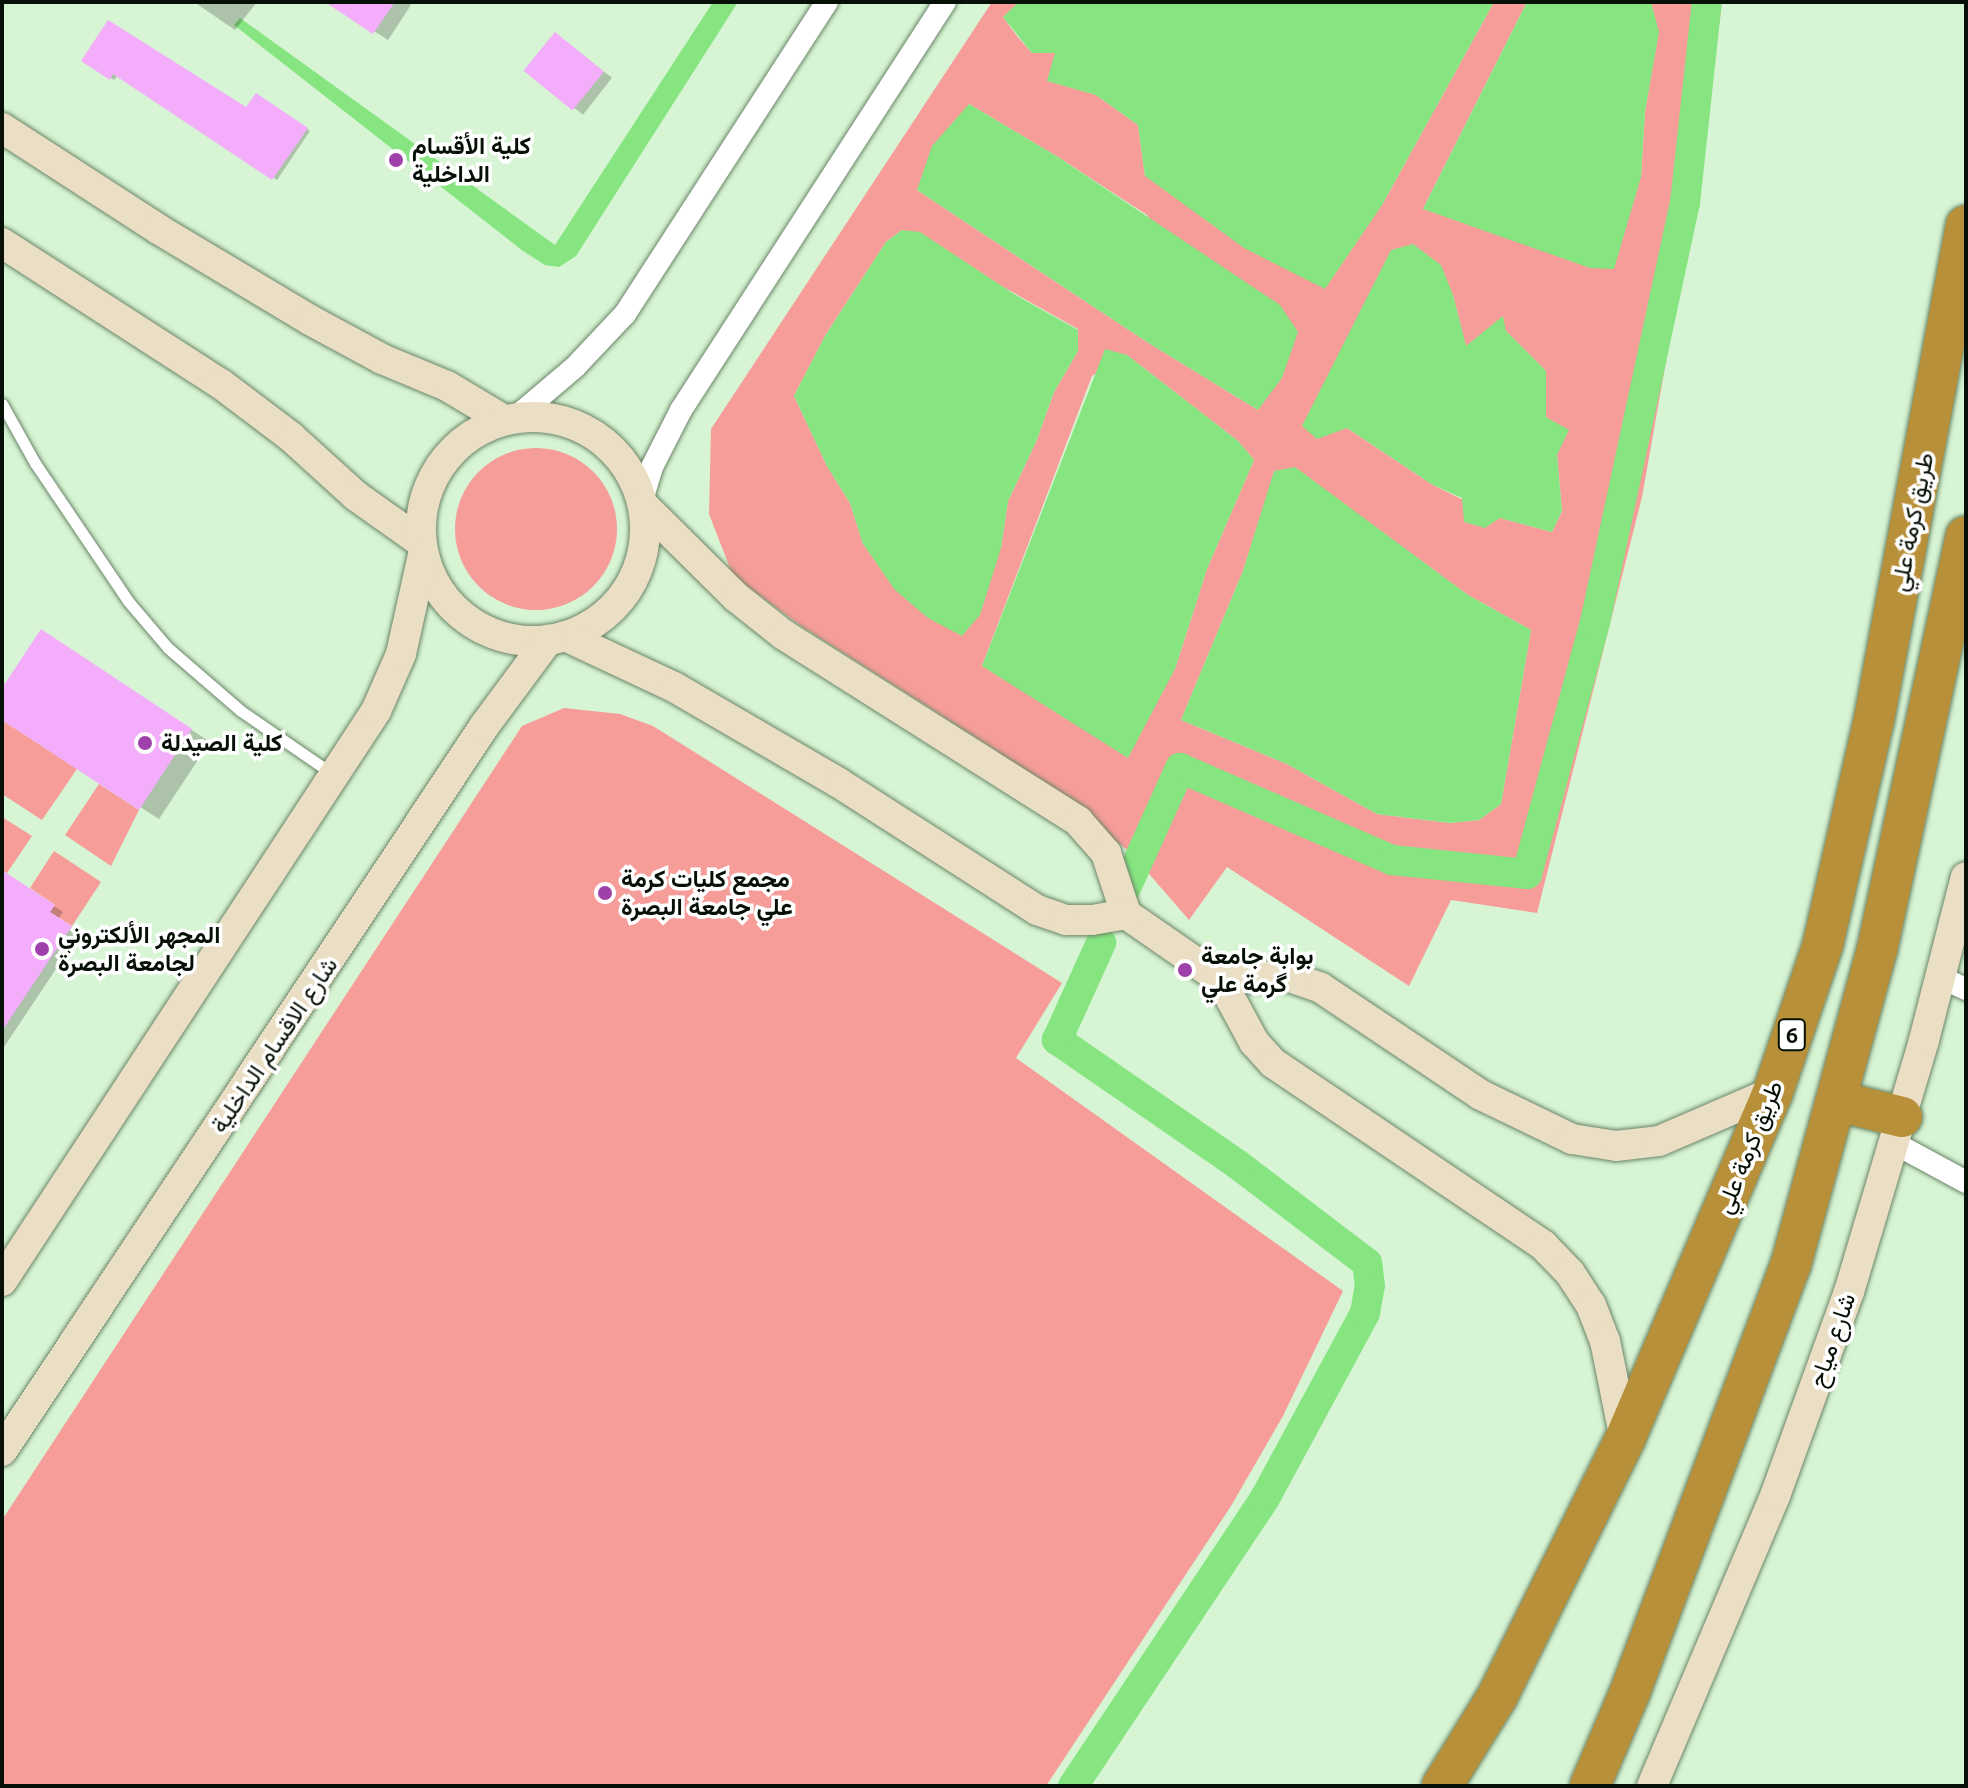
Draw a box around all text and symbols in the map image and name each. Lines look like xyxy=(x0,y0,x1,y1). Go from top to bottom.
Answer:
place label: كلية الأقسام الداخلية xyxy=(412,132,531,188)
marker: كلية الأقسام الداخلية xyxy=(387,151,405,169)
street label: طريق كرمة علي xyxy=(1884,450,1940,594)
place label: كلية الصيدلة xyxy=(161,729,282,757)
marker: كلية الصيدلة xyxy=(136,734,154,752)
place label: مجمع كليات كرمة علي جامعة البصرة xyxy=(621,865,793,921)
marker: مجمع كليات كرمة علي جامعة البصرة xyxy=(596,884,614,902)
place label: المجهر الألكتروني لجامعة البصرة xyxy=(58,921,220,977)
marker: المجهر الألكتروني لجامعة البصرة xyxy=(33,940,51,958)
place label: بوابة جامعة گرمة علي xyxy=(1201,942,1314,998)
street label: شارع الاقسام الداخلية xyxy=(204,952,344,1138)
marker: بوابة جامعة گرمة علي xyxy=(1176,961,1194,979)
road number: 6 xyxy=(1776,1017,1808,1053)
street label: طريق كرمة علي xyxy=(1709,1076,1789,1218)
street label: شارع مياح xyxy=(1802,1289,1862,1391)

